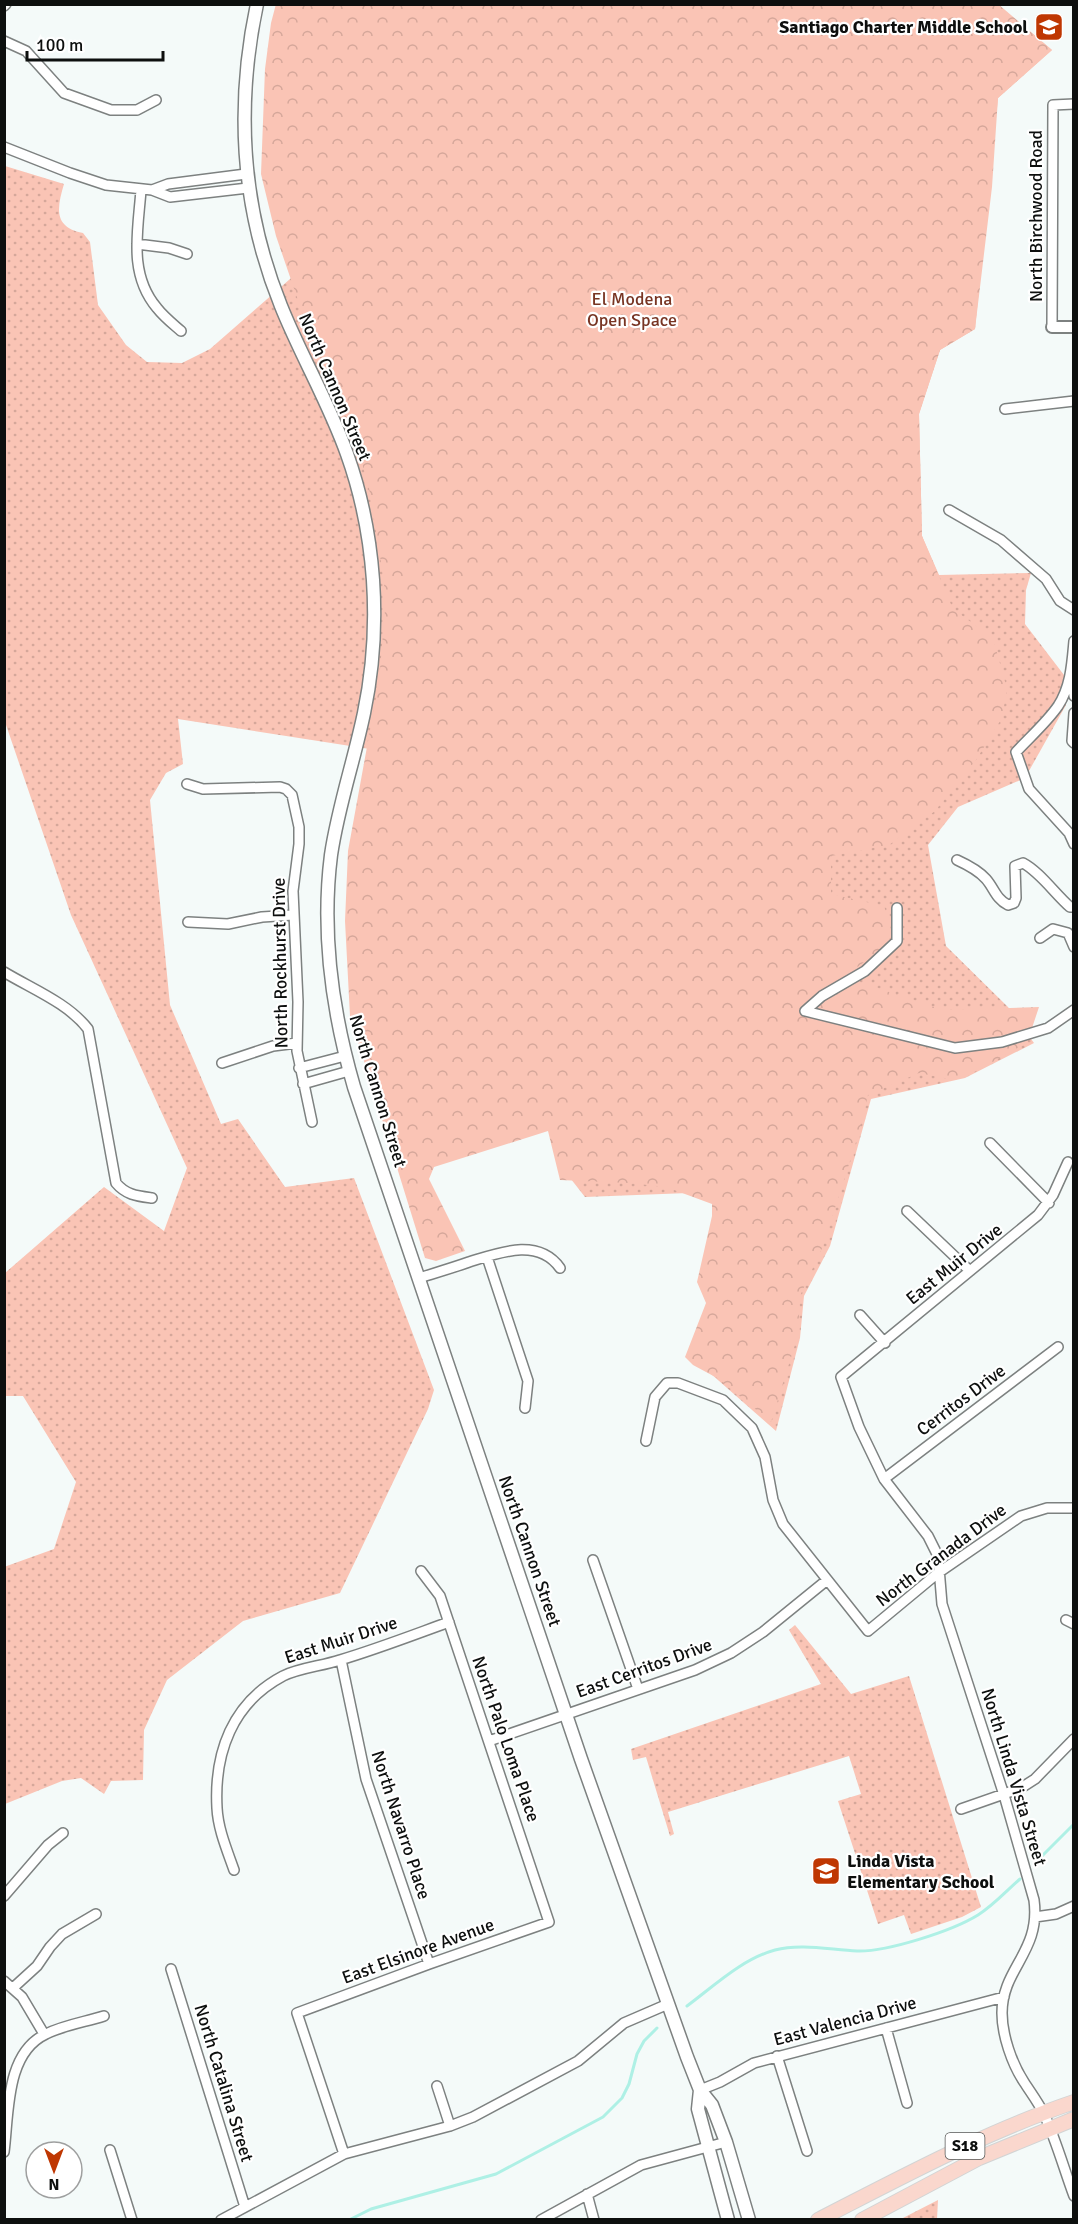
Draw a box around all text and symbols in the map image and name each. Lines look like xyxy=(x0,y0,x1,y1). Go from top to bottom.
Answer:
school or university icon: Santiago Charter Middle School xyxy=(1033,11,1065,43)
place label: Santiago Charter Middle School xyxy=(779,16,1028,38)
scale bar xyxy=(27,24,164,62)
text: 100 m xyxy=(36,34,83,56)
street label: North Birchwood Road xyxy=(1025,130,1047,302)
park label: El Modena Open Space xyxy=(587,288,677,331)
street label: North Cannon Street xyxy=(294,310,376,464)
street label: North Rockhurst Drive xyxy=(268,877,292,1049)
street label: North Cannon Street xyxy=(344,1012,412,1170)
street label: East Muir Drive xyxy=(901,1219,1007,1309)
street label: Cerritos Drive xyxy=(912,1359,1010,1441)
street label: North Cannon Street xyxy=(494,1473,566,1629)
street label: North Granada Drive xyxy=(871,1499,1011,1611)
street label: East Muir Drive xyxy=(282,1611,400,1669)
street label: East Cerritos Drive xyxy=(573,1633,715,1703)
street label: North Palo Loma Place xyxy=(467,1653,545,1825)
street label: North Linda Vista Street xyxy=(977,1686,1051,1868)
street label: North Navarro Place xyxy=(367,1748,435,1902)
place label: Linda Vista Elementary School xyxy=(847,1850,995,1893)
school or university icon: Linda Vista Elementary School xyxy=(810,1855,842,1887)
street label: East Elsinore Avenue xyxy=(339,1913,497,1989)
street label: East Valencia Drive xyxy=(771,1991,919,2051)
street label: North Catalina Street xyxy=(190,2002,258,2164)
road number: S18 xyxy=(946,2133,984,2159)
north arrow xyxy=(24,2140,84,2200)
text: N xyxy=(48,2174,60,2194)

